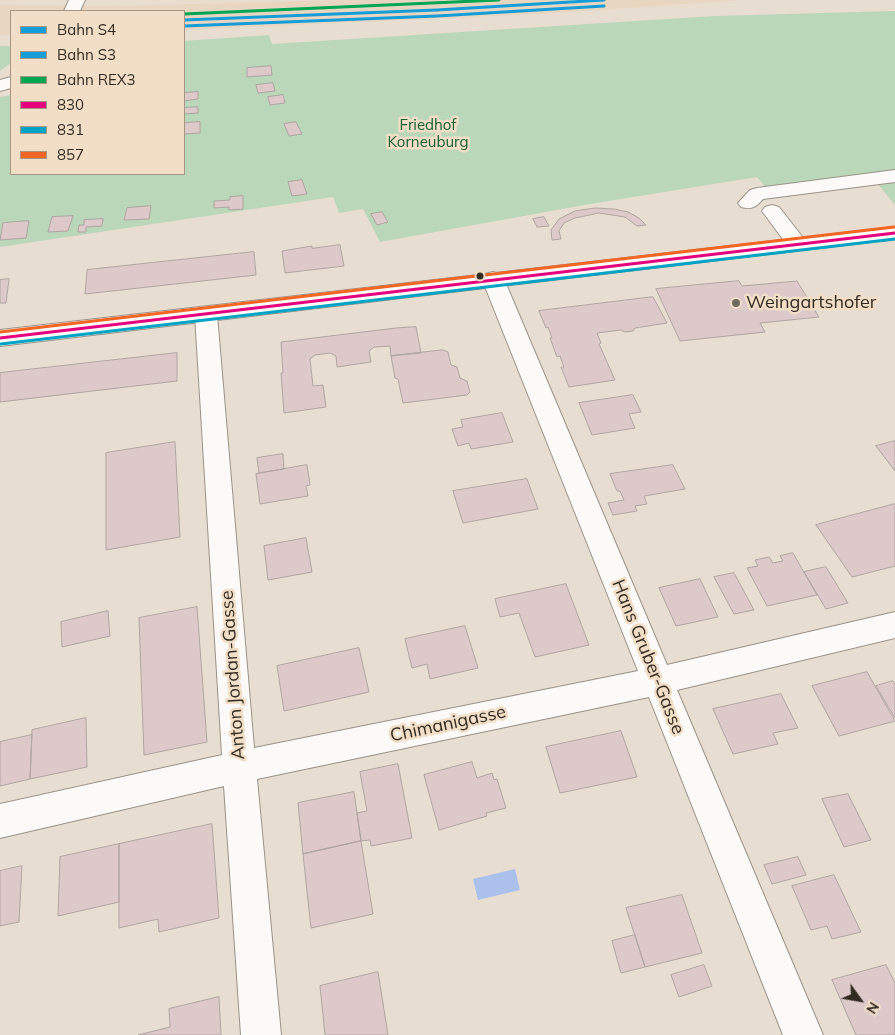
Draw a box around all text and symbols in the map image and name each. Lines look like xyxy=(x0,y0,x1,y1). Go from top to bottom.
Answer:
legend xyxy=(10,10,185,175)
text: Bahn S4 xyxy=(57,20,116,39)
text: Bahn S3 xyxy=(57,45,116,64)
text: Bahn REX3 xyxy=(57,70,136,89)
text: 830 xyxy=(57,95,84,114)
park label: Friedhof Korneuburg xyxy=(387,116,469,151)
text: 831 xyxy=(57,120,84,139)
text: 857 xyxy=(57,145,84,164)
unlabelled marker xyxy=(475,271,485,281)
place label: Weingartshofer xyxy=(746,292,876,314)
marker: Weingartshofer xyxy=(730,297,742,309)
street label: Hans Gruber-Gasse xyxy=(607,577,689,737)
street label: Anton Jordan-Gasse xyxy=(216,590,250,760)
street label: Chimanigasse xyxy=(388,701,508,747)
north arrow xyxy=(835,975,885,1025)
text: N xyxy=(862,999,883,1017)

